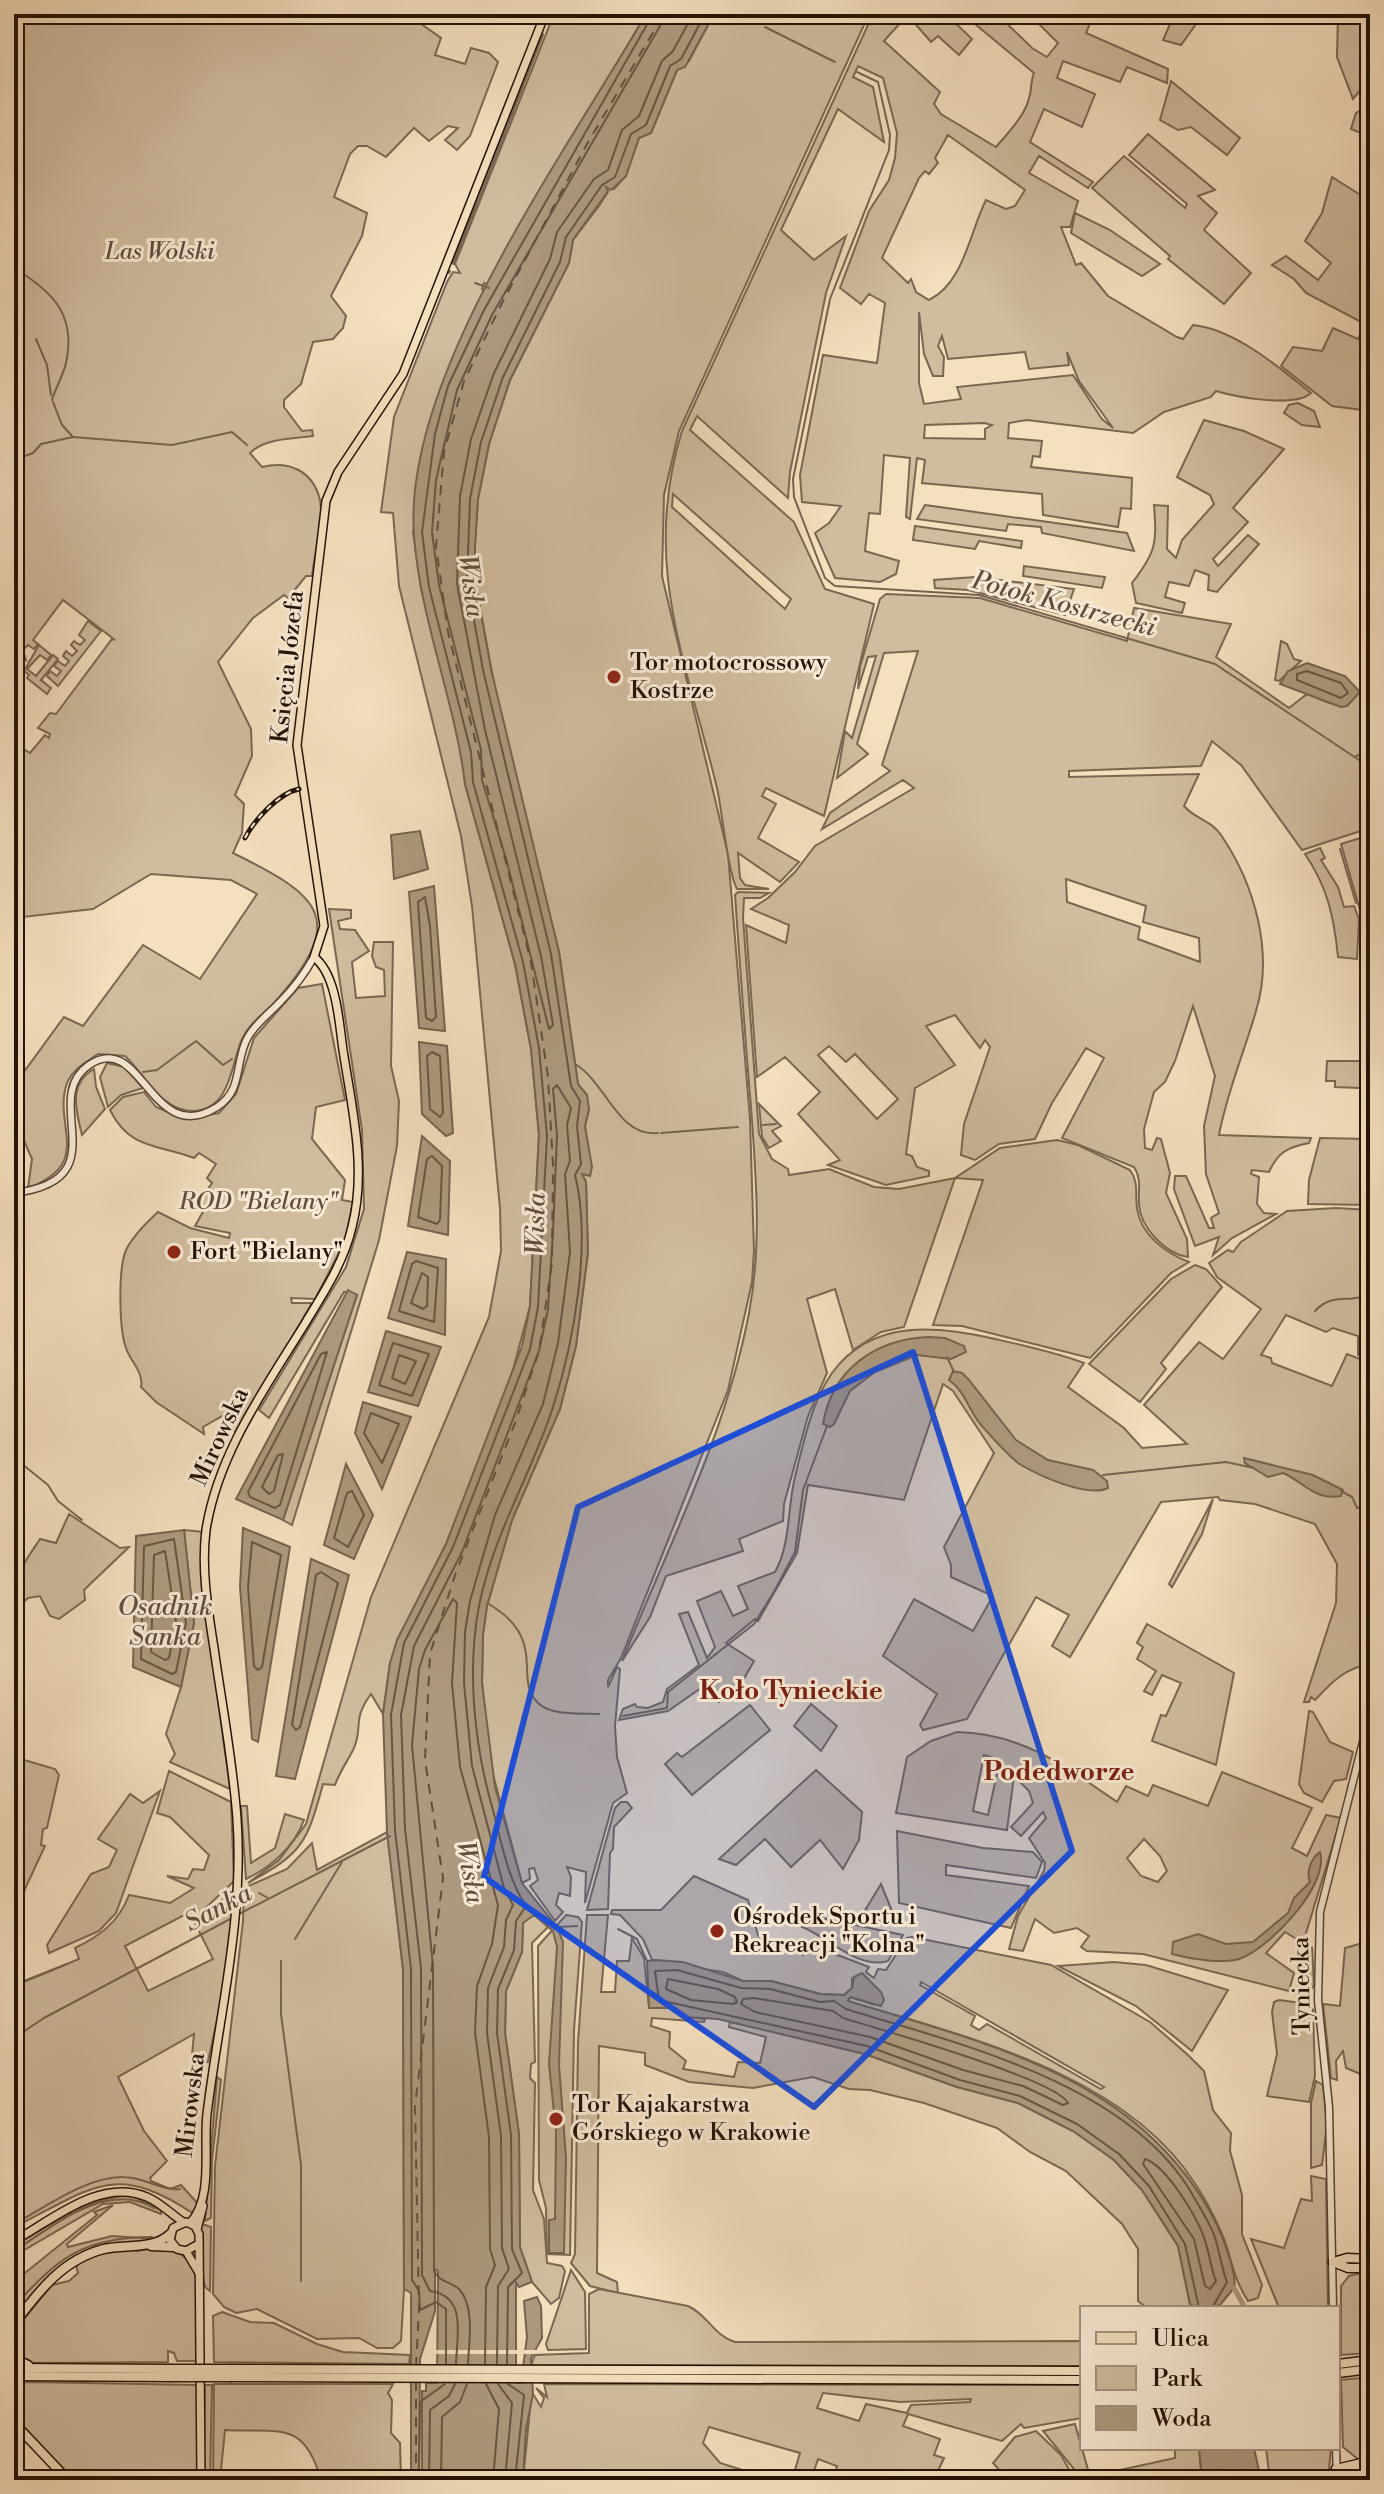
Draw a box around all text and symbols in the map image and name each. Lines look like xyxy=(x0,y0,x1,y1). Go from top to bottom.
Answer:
park label: Las Wolski xyxy=(104,237,215,267)
water label: Wisła xyxy=(451,553,491,620)
water label: Potok Kostrzecki xyxy=(968,564,1160,644)
street label: Księcia Józefa xyxy=(265,588,311,745)
place label: Tor motocrossowy Kostrze xyxy=(630,648,828,706)
marker: Tor motocrossowy Kostrze xyxy=(605,668,623,686)
park label: ROD "Bielany" xyxy=(178,1187,340,1217)
water label: Wisła xyxy=(519,1192,553,1256)
place label: Fort "Bielany" xyxy=(190,1237,343,1267)
marker: Fort "Bielany" xyxy=(165,1243,183,1261)
street label: Mirowska xyxy=(184,1382,256,1491)
water label: Osadnik Sanka xyxy=(118,1591,212,1653)
district label: Koło Tynieckie xyxy=(699,1675,883,1707)
district label: Podedworze xyxy=(983,1756,1135,1788)
water label: Wisła xyxy=(449,1838,491,1906)
water label: Sanka xyxy=(179,1877,258,1939)
place label: Ośrodek Sportu i Rekreacji "Kolna" xyxy=(733,1902,925,1960)
marker: Ośrodek Sportu i Rekreacji "Kolna" xyxy=(708,1922,726,1940)
street label: Tyniecka xyxy=(1286,1936,1318,2035)
street label: Mirowska xyxy=(170,2050,212,2159)
place label: Tor Kajakarstwa Górskiego w Krakowie xyxy=(572,2090,811,2148)
marker: Tor Kajakarstwa Górskiego w Krakowie xyxy=(547,2110,565,2128)
legend xyxy=(1080,2306,1340,2450)
text: Ulica xyxy=(1152,2324,1210,2354)
text: Park xyxy=(1152,2364,1203,2394)
text: Woda xyxy=(1151,2404,1212,2434)

